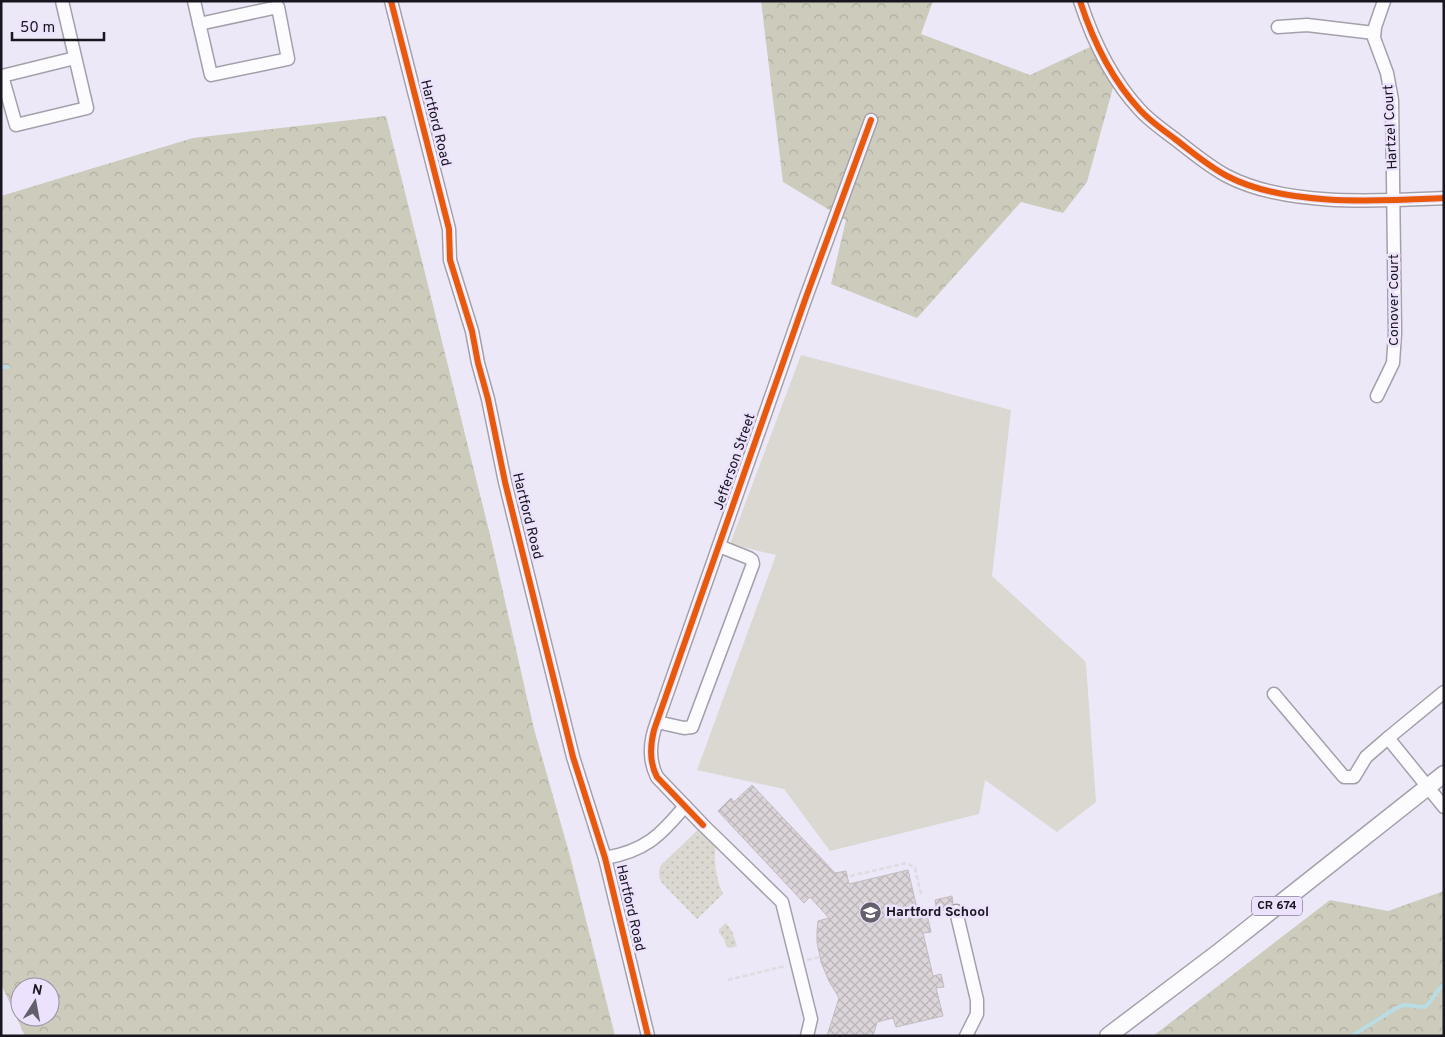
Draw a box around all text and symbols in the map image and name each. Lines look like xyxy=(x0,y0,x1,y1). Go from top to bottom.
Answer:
scale bar xyxy=(12,10,105,42)
text: 50 m xyxy=(20,19,55,38)
street label: Hartford Road xyxy=(416,78,454,168)
street label: Hartzel Court xyxy=(1380,84,1402,170)
street label: Conover Court xyxy=(1386,254,1403,346)
street label: Jefferson Street xyxy=(710,411,760,513)
street label: Hartford Road xyxy=(508,471,546,561)
street label: Hartford Road xyxy=(612,863,648,953)
road number: CR 674 xyxy=(1252,896,1302,916)
school or university icon: Hartford School xyxy=(858,900,882,924)
place label: Hartford School xyxy=(886,904,989,921)
north arrow xyxy=(10,977,60,1027)
text: N xyxy=(31,981,44,1000)

